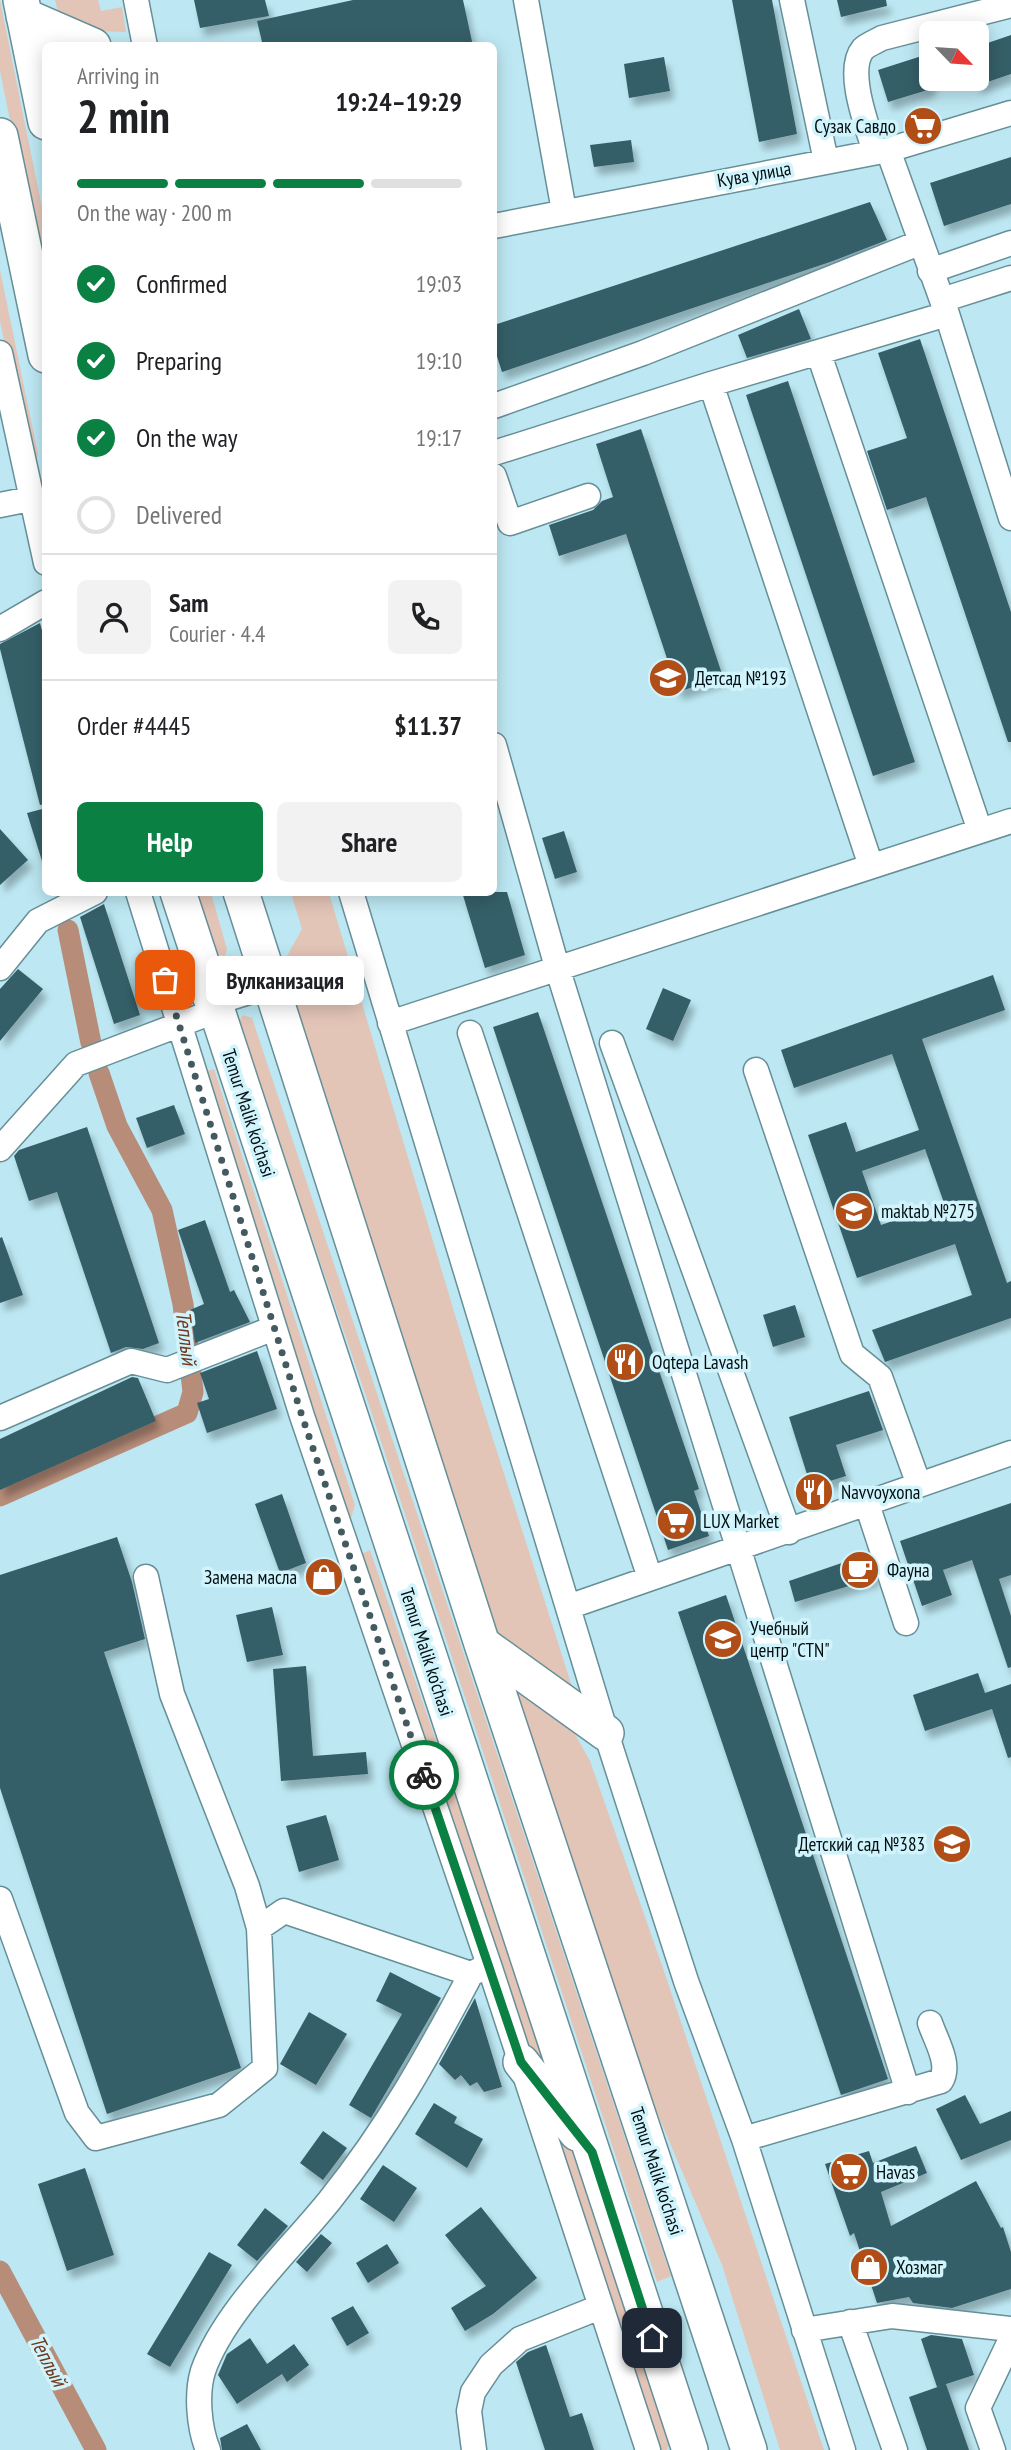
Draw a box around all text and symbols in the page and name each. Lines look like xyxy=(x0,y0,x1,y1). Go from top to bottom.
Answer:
north arrow xyxy=(919,21,989,91)
map controls xyxy=(919,21,989,91)
text: Arriving in xyxy=(77,61,159,90)
text: 19:24–19:29 xyxy=(335,85,462,118)
text: 2 min xyxy=(77,86,170,146)
supermarket icon: Сузак Савдо xyxy=(902,105,944,147)
place label: Сузак Савдо xyxy=(814,114,896,138)
street label: Кува улица xyxy=(715,156,793,192)
text: On the way · 200 m xyxy=(77,198,232,227)
icon: check xyxy=(77,265,115,303)
text: Confirmed xyxy=(136,267,227,300)
text: 19:03 xyxy=(416,269,462,298)
icon: check xyxy=(77,342,115,380)
text: Preparing xyxy=(136,344,222,377)
text: 19:10 xyxy=(416,346,462,375)
icon: check xyxy=(77,419,115,457)
text: On the way xyxy=(136,421,238,454)
text: 19:17 xyxy=(416,423,462,452)
text: Delivered xyxy=(136,498,222,531)
button: person xyxy=(77,580,151,654)
button: phone xyxy=(388,580,462,654)
text: Sam xyxy=(169,586,208,619)
text: Courier · 4.4 xyxy=(169,619,265,648)
school or university icon: Детсад №193 xyxy=(647,657,689,699)
place label: Детсад №193 xyxy=(695,666,787,690)
text: Order #4445 xyxy=(77,709,192,742)
text: $11.37 xyxy=(394,709,462,742)
button: Help xyxy=(77,802,263,882)
button: Share xyxy=(277,802,462,882)
pin xyxy=(135,950,195,1010)
callout: Вулканизация xyxy=(207,956,364,1004)
icon: bag xyxy=(146,961,184,999)
text: Вулканизация xyxy=(226,966,344,995)
street label: Temur Malik ko'chasi xyxy=(217,1046,281,1180)
school or university icon: maktab №275 xyxy=(833,1190,875,1232)
place label: maktab №275 xyxy=(881,1199,975,1223)
water label: Теплый xyxy=(170,1309,203,1368)
restaurant icon: Oqtepa Lavash xyxy=(604,1341,646,1383)
place label: Oqtepa Lavash xyxy=(652,1350,748,1374)
restaurant icon: Navvoyxona xyxy=(793,1471,835,1513)
place label: Navvoyxona xyxy=(841,1480,920,1504)
supermarket icon: LUX Market xyxy=(655,1500,697,1542)
place label: LUX Market xyxy=(703,1509,780,1533)
cafe icon: Фауна xyxy=(839,1549,881,1591)
shop icon: Замена масла xyxy=(303,1556,345,1598)
place label: Фауна xyxy=(887,1558,930,1582)
place label: Замена масла xyxy=(204,1565,297,1589)
street label: Temur Malik ko'chasi xyxy=(395,1585,459,1719)
place label: Учебный центр "CTN" xyxy=(750,1616,830,1662)
school or university icon: Учебный центр "CTN" xyxy=(702,1618,744,1660)
courier xyxy=(389,1740,459,1810)
icon: bike xyxy=(405,1756,443,1794)
school or university icon: Детский сад №383 xyxy=(931,1823,973,1865)
place label: Детский сад №383 xyxy=(798,1832,925,1856)
street label: Temur Malik ko'chasi xyxy=(625,2104,689,2238)
supermarket icon: Havas xyxy=(828,2151,870,2193)
place label: Havas xyxy=(876,2160,915,2184)
shop icon: Хозмаг xyxy=(848,2246,890,2288)
place label: Хозмаг xyxy=(896,2255,943,2279)
pin xyxy=(622,2308,682,2368)
icon: home xyxy=(633,2319,671,2357)
water label: Теплый xyxy=(24,2331,74,2393)

